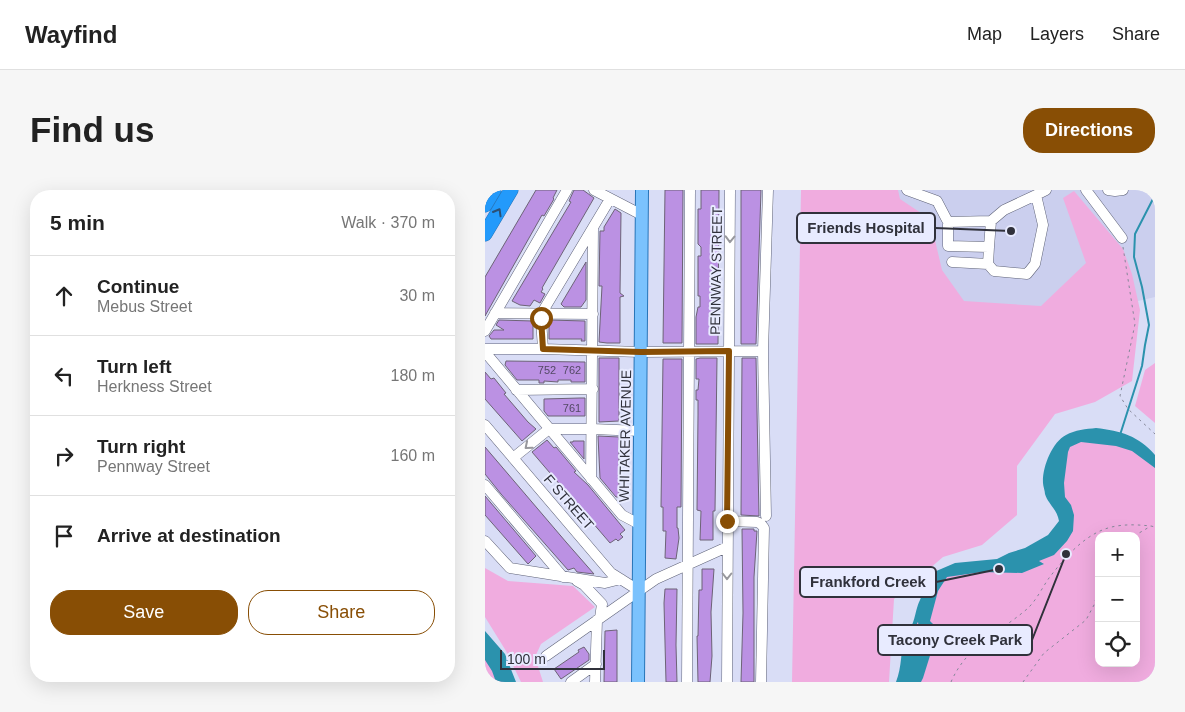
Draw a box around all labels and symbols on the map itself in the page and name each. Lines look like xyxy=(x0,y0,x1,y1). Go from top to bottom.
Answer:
street label: PENNWAY STREET xyxy=(707,206,725,335)
one-way arrow xyxy=(492,209,502,218)
callout: Friends Hospital xyxy=(797,213,935,243)
text: Friends Hospital xyxy=(807,219,925,236)
one-way arrow xyxy=(724,235,735,243)
route start xyxy=(530,307,553,330)
house number: 752 xyxy=(538,364,556,376)
house number: 762 xyxy=(563,364,581,376)
street label: WHITAKER AVENUE xyxy=(616,370,634,502)
house number: 761 xyxy=(563,402,581,414)
one-way arrow xyxy=(525,440,534,448)
street label: F STREET xyxy=(541,471,598,533)
route end xyxy=(716,510,739,533)
callout: Frankford Creek xyxy=(800,567,936,597)
one-way arrow xyxy=(722,572,732,580)
text: Frankford Creek xyxy=(810,573,927,590)
callout: Tacony Creek Park xyxy=(878,625,1032,655)
text: Tacony Creek Park xyxy=(888,631,1023,648)
scale bar xyxy=(500,647,605,670)

